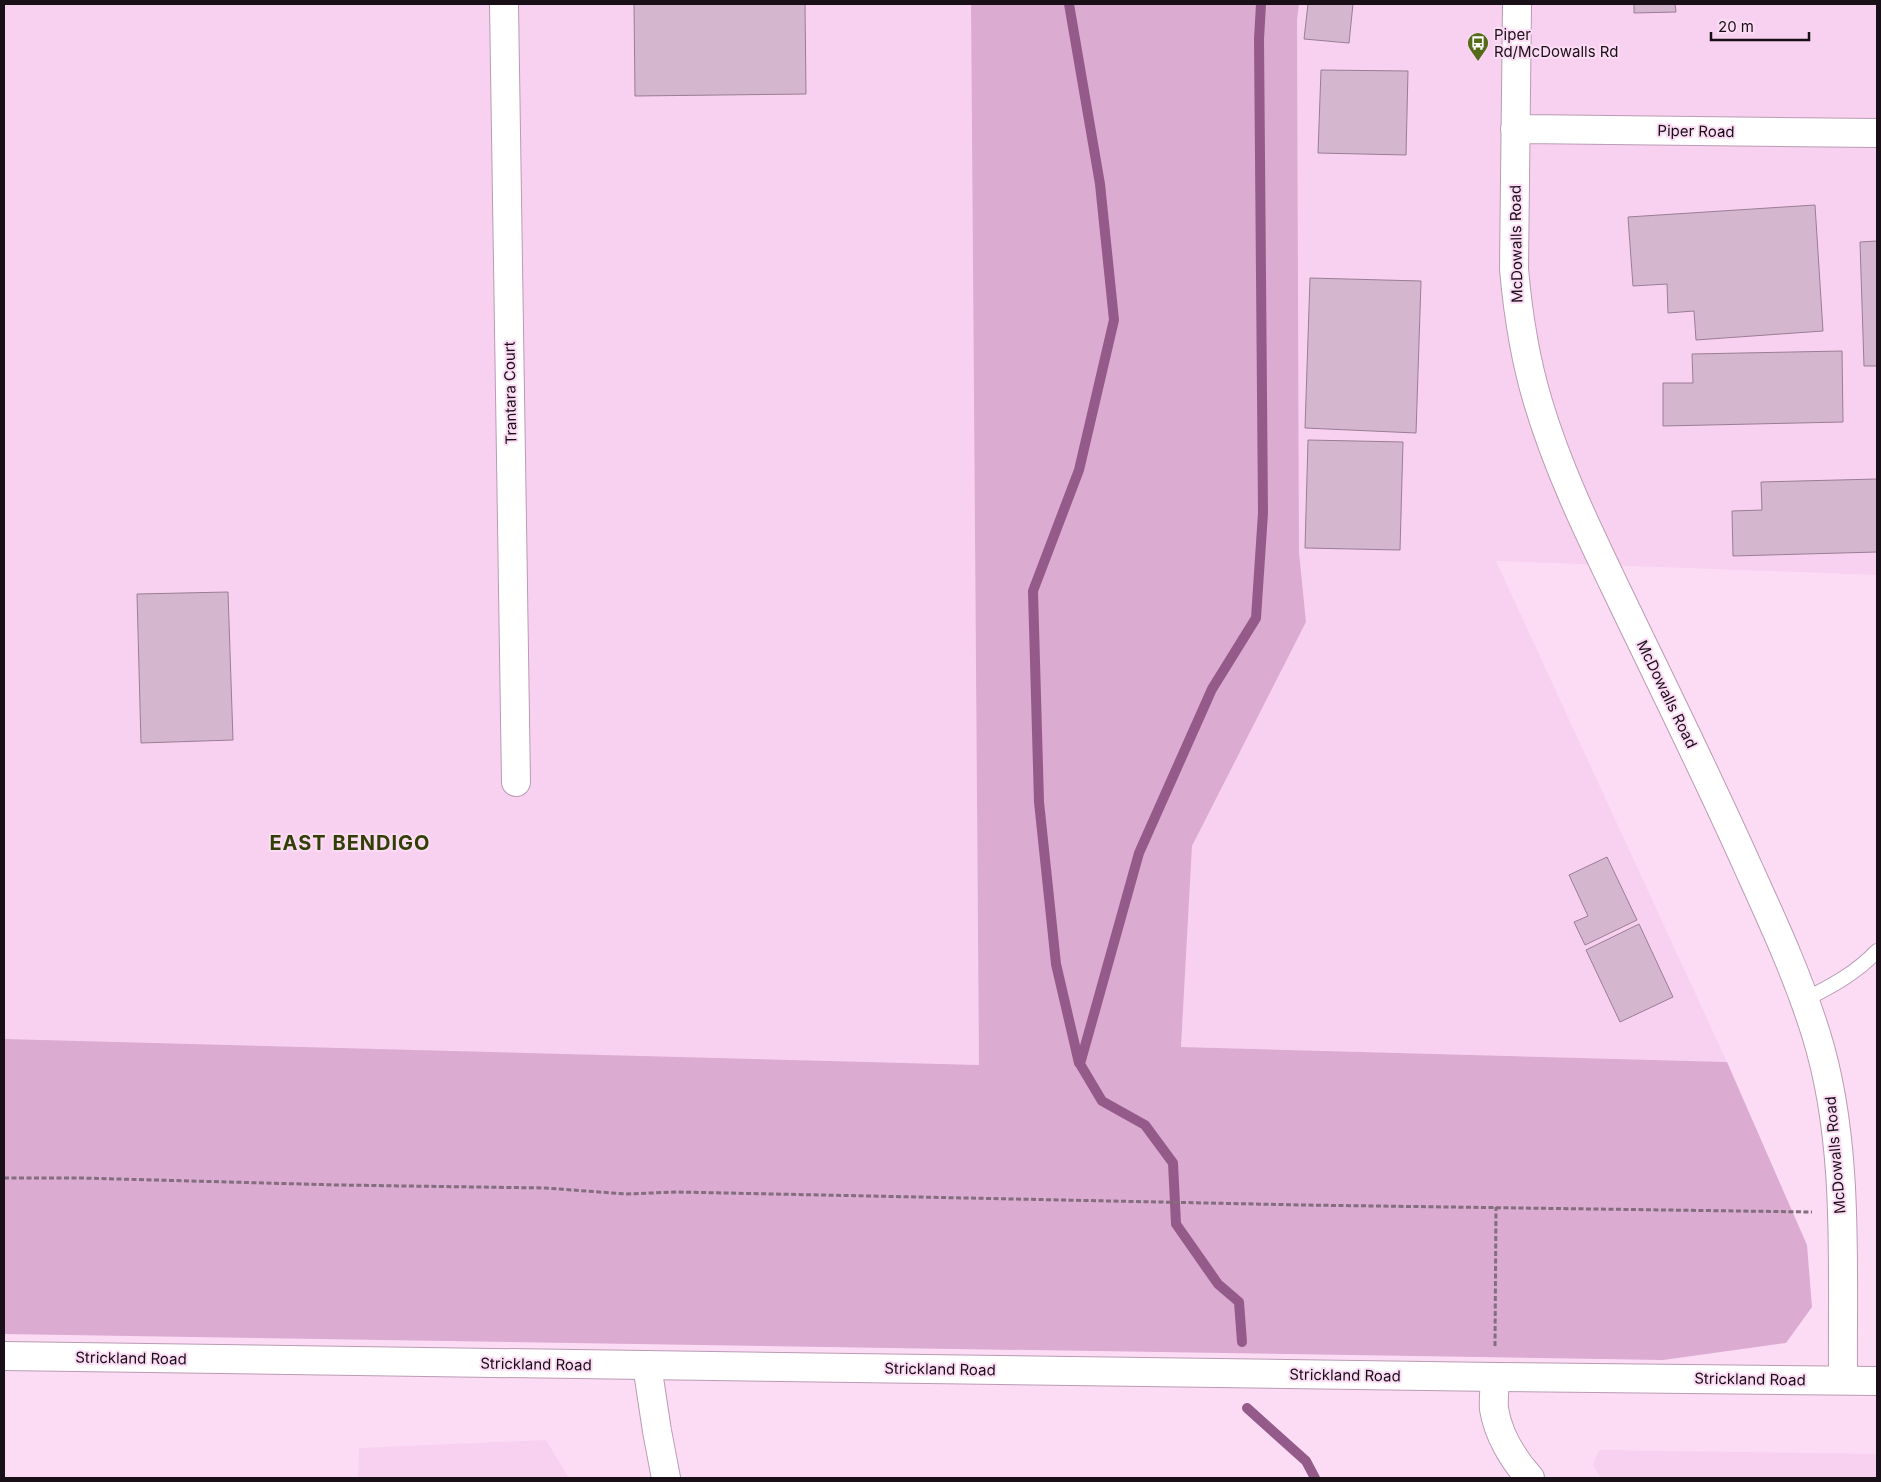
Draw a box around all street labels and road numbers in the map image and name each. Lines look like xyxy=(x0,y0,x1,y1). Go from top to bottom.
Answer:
street label: Piper Road xyxy=(1657,121,1735,141)
street label: McDowalls Road xyxy=(1505,185,1527,303)
street label: Trantara Court xyxy=(500,341,520,445)
street label: McDowalls Road xyxy=(1633,637,1701,751)
street label: McDowalls Road xyxy=(1820,1095,1850,1215)
street label: Strickland Road xyxy=(75,1348,187,1368)
street label: Strickland Road xyxy=(480,1354,592,1374)
street label: Strickland Road xyxy=(884,1359,996,1379)
street label: Strickland Road xyxy=(1289,1365,1401,1385)
street label: Strickland Road xyxy=(1694,1369,1806,1389)

